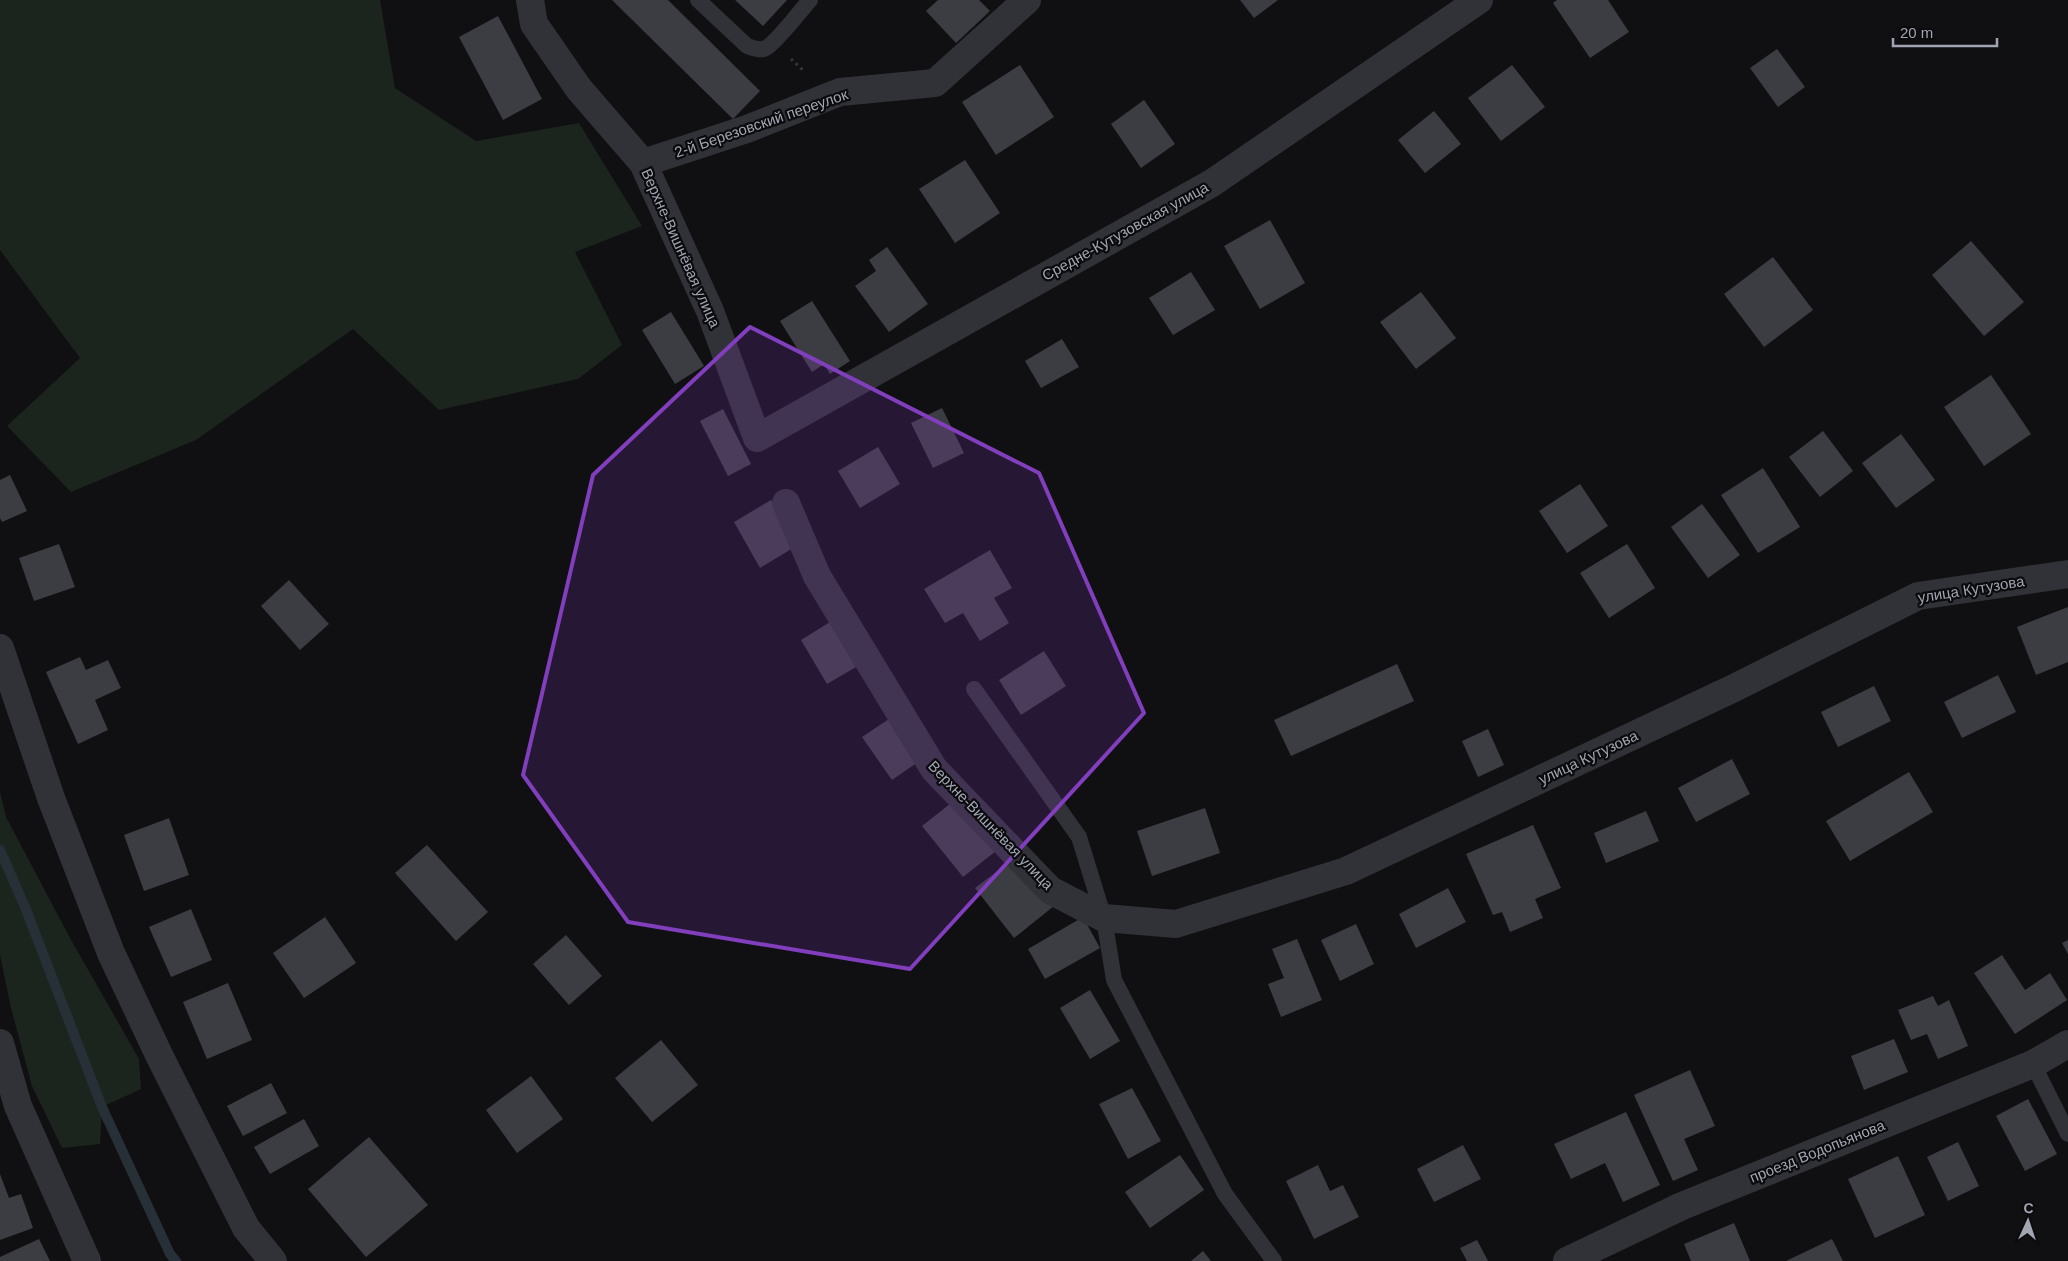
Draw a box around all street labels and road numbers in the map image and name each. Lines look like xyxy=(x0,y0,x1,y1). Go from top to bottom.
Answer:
street label: 2-й Березовский переулок xyxy=(672,85,850,161)
street label: Верхне-Вишнёвая улица xyxy=(638,166,724,331)
street label: Средне-Кутузовская улица xyxy=(1039,178,1212,284)
street label: улица Кутузова xyxy=(1917,572,2026,606)
street label: улица Кутузова xyxy=(1536,726,1641,787)
street label: Верхне-Вишнёвая улица xyxy=(925,757,1057,893)
street label: проезд Водопьянова xyxy=(1747,1116,1888,1186)

